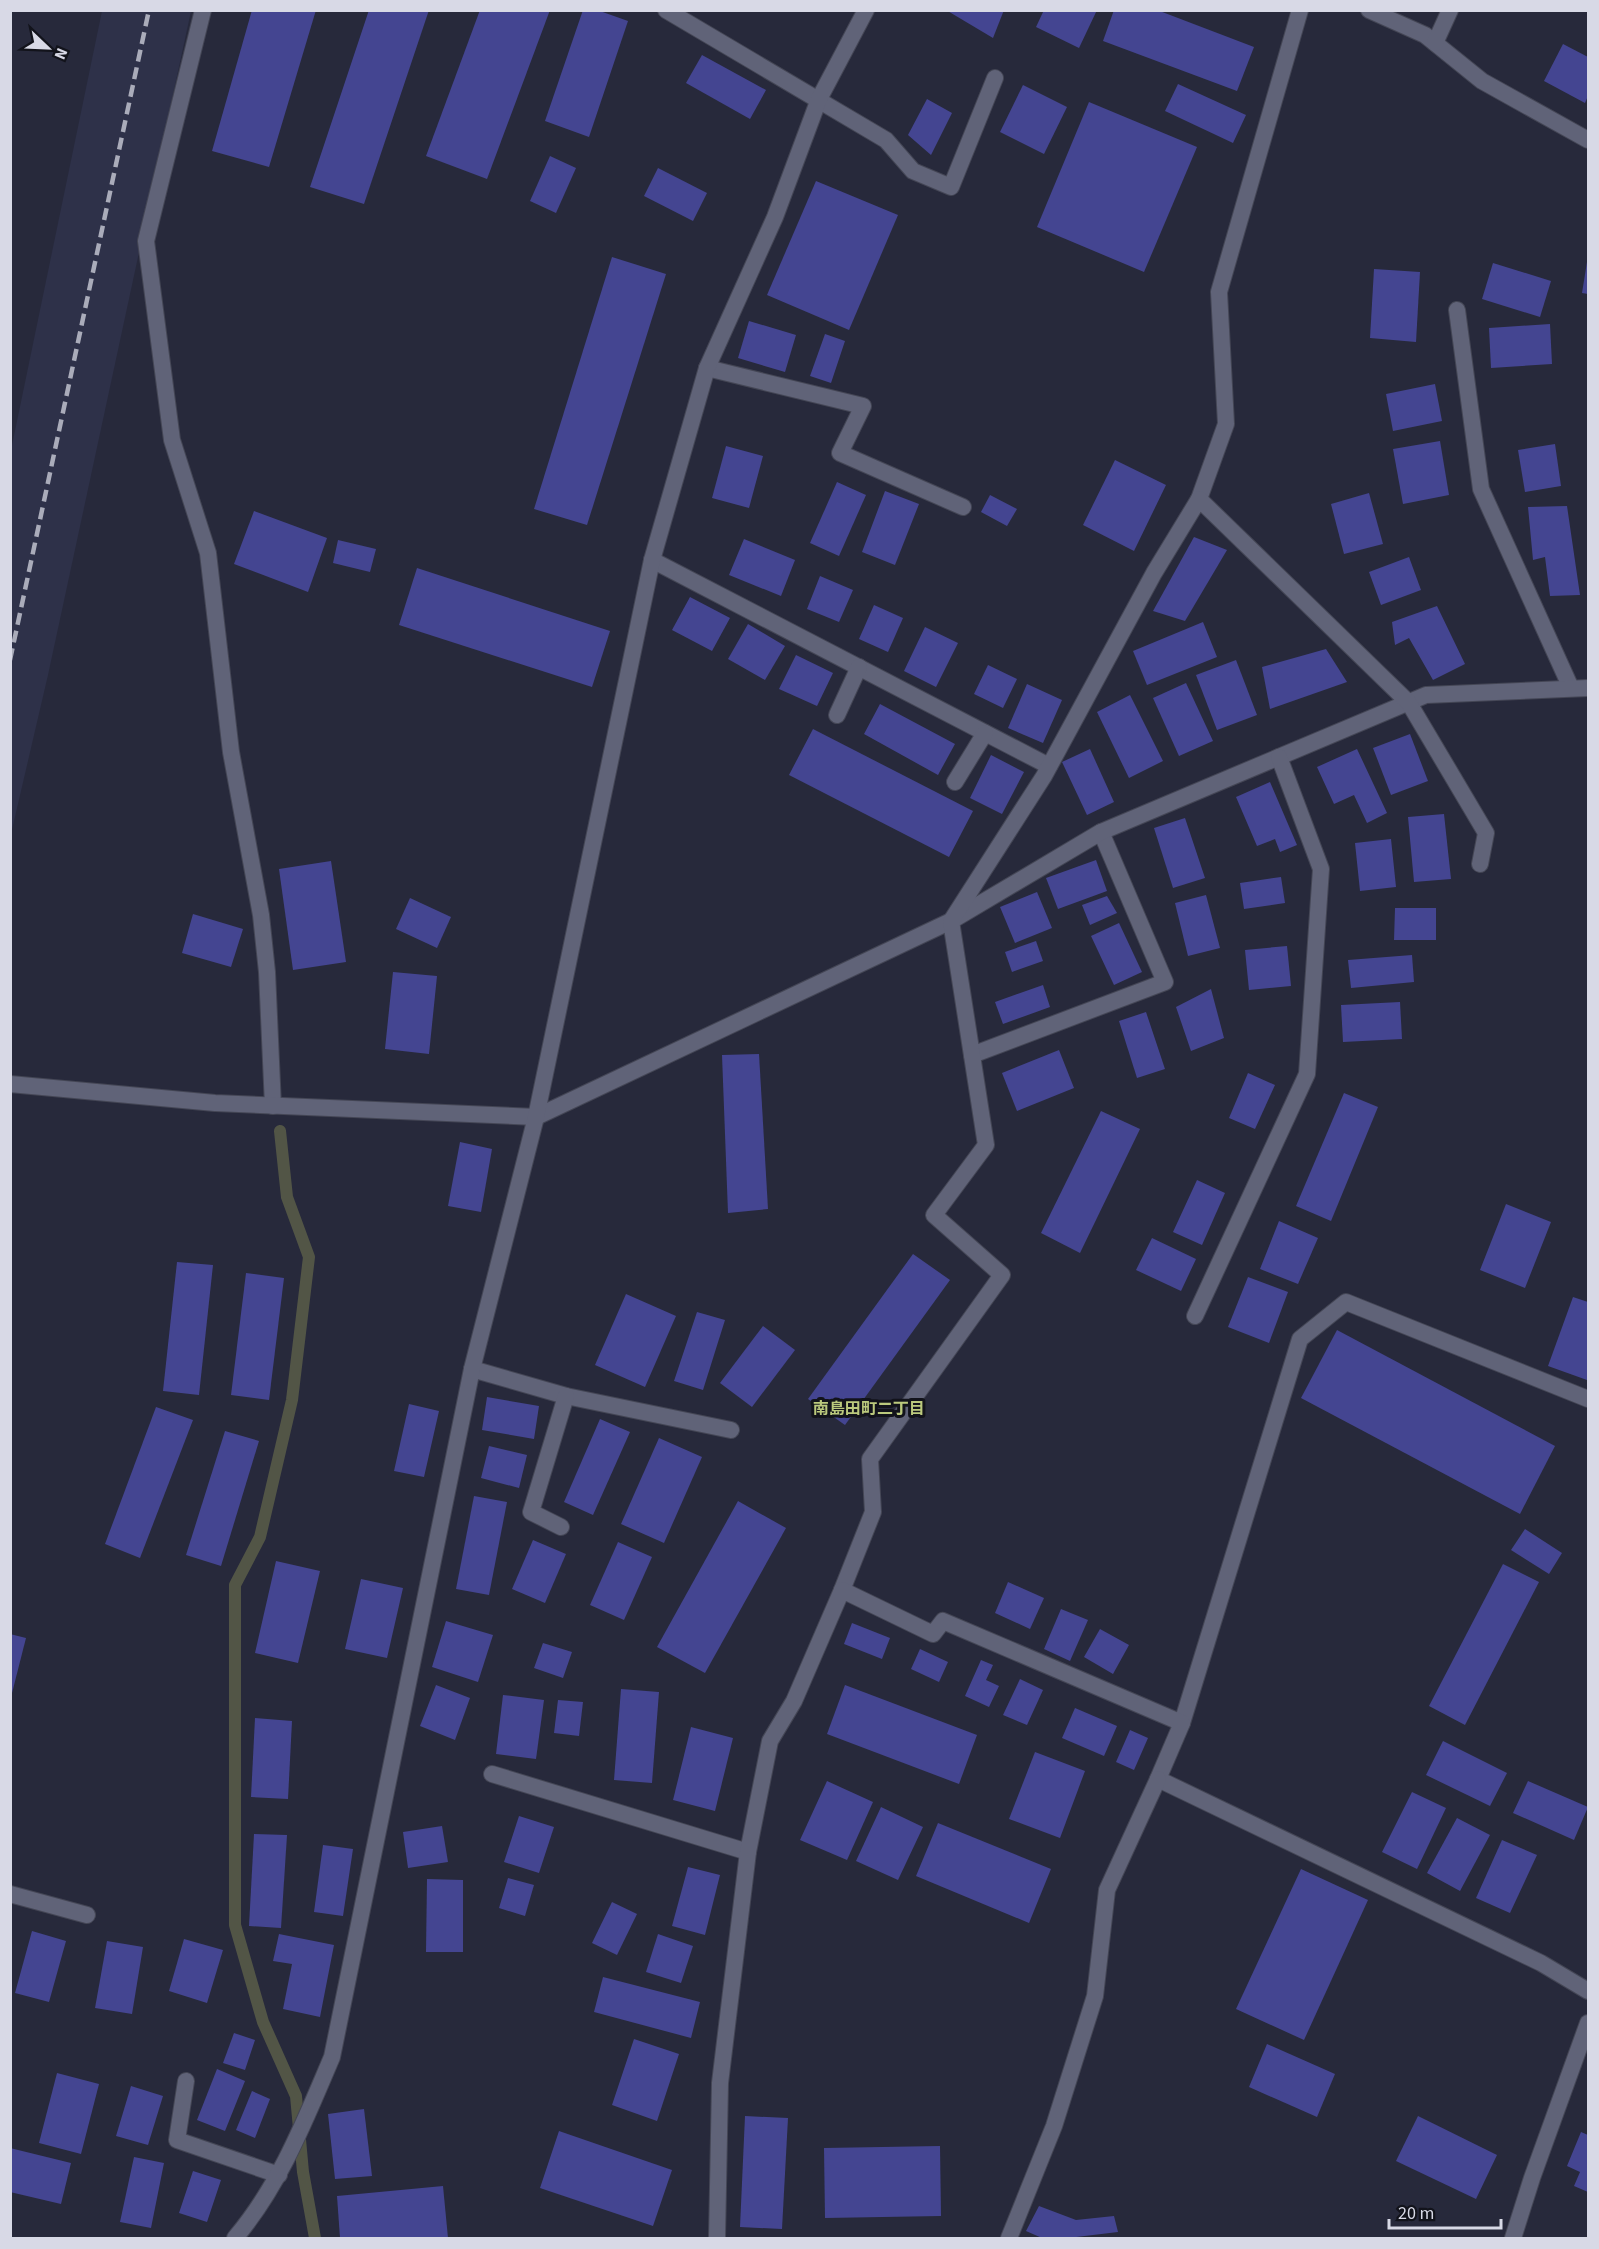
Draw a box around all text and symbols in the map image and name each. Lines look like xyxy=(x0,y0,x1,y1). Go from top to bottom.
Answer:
north arrow xyxy=(18,18,78,78)
text: N xyxy=(49,44,73,63)
district label: 南島田町二丁目 xyxy=(813,1398,925,1420)
scale bar xyxy=(1389,2192,1502,2230)
text: 20 m xyxy=(1398,2201,1434,2226)

